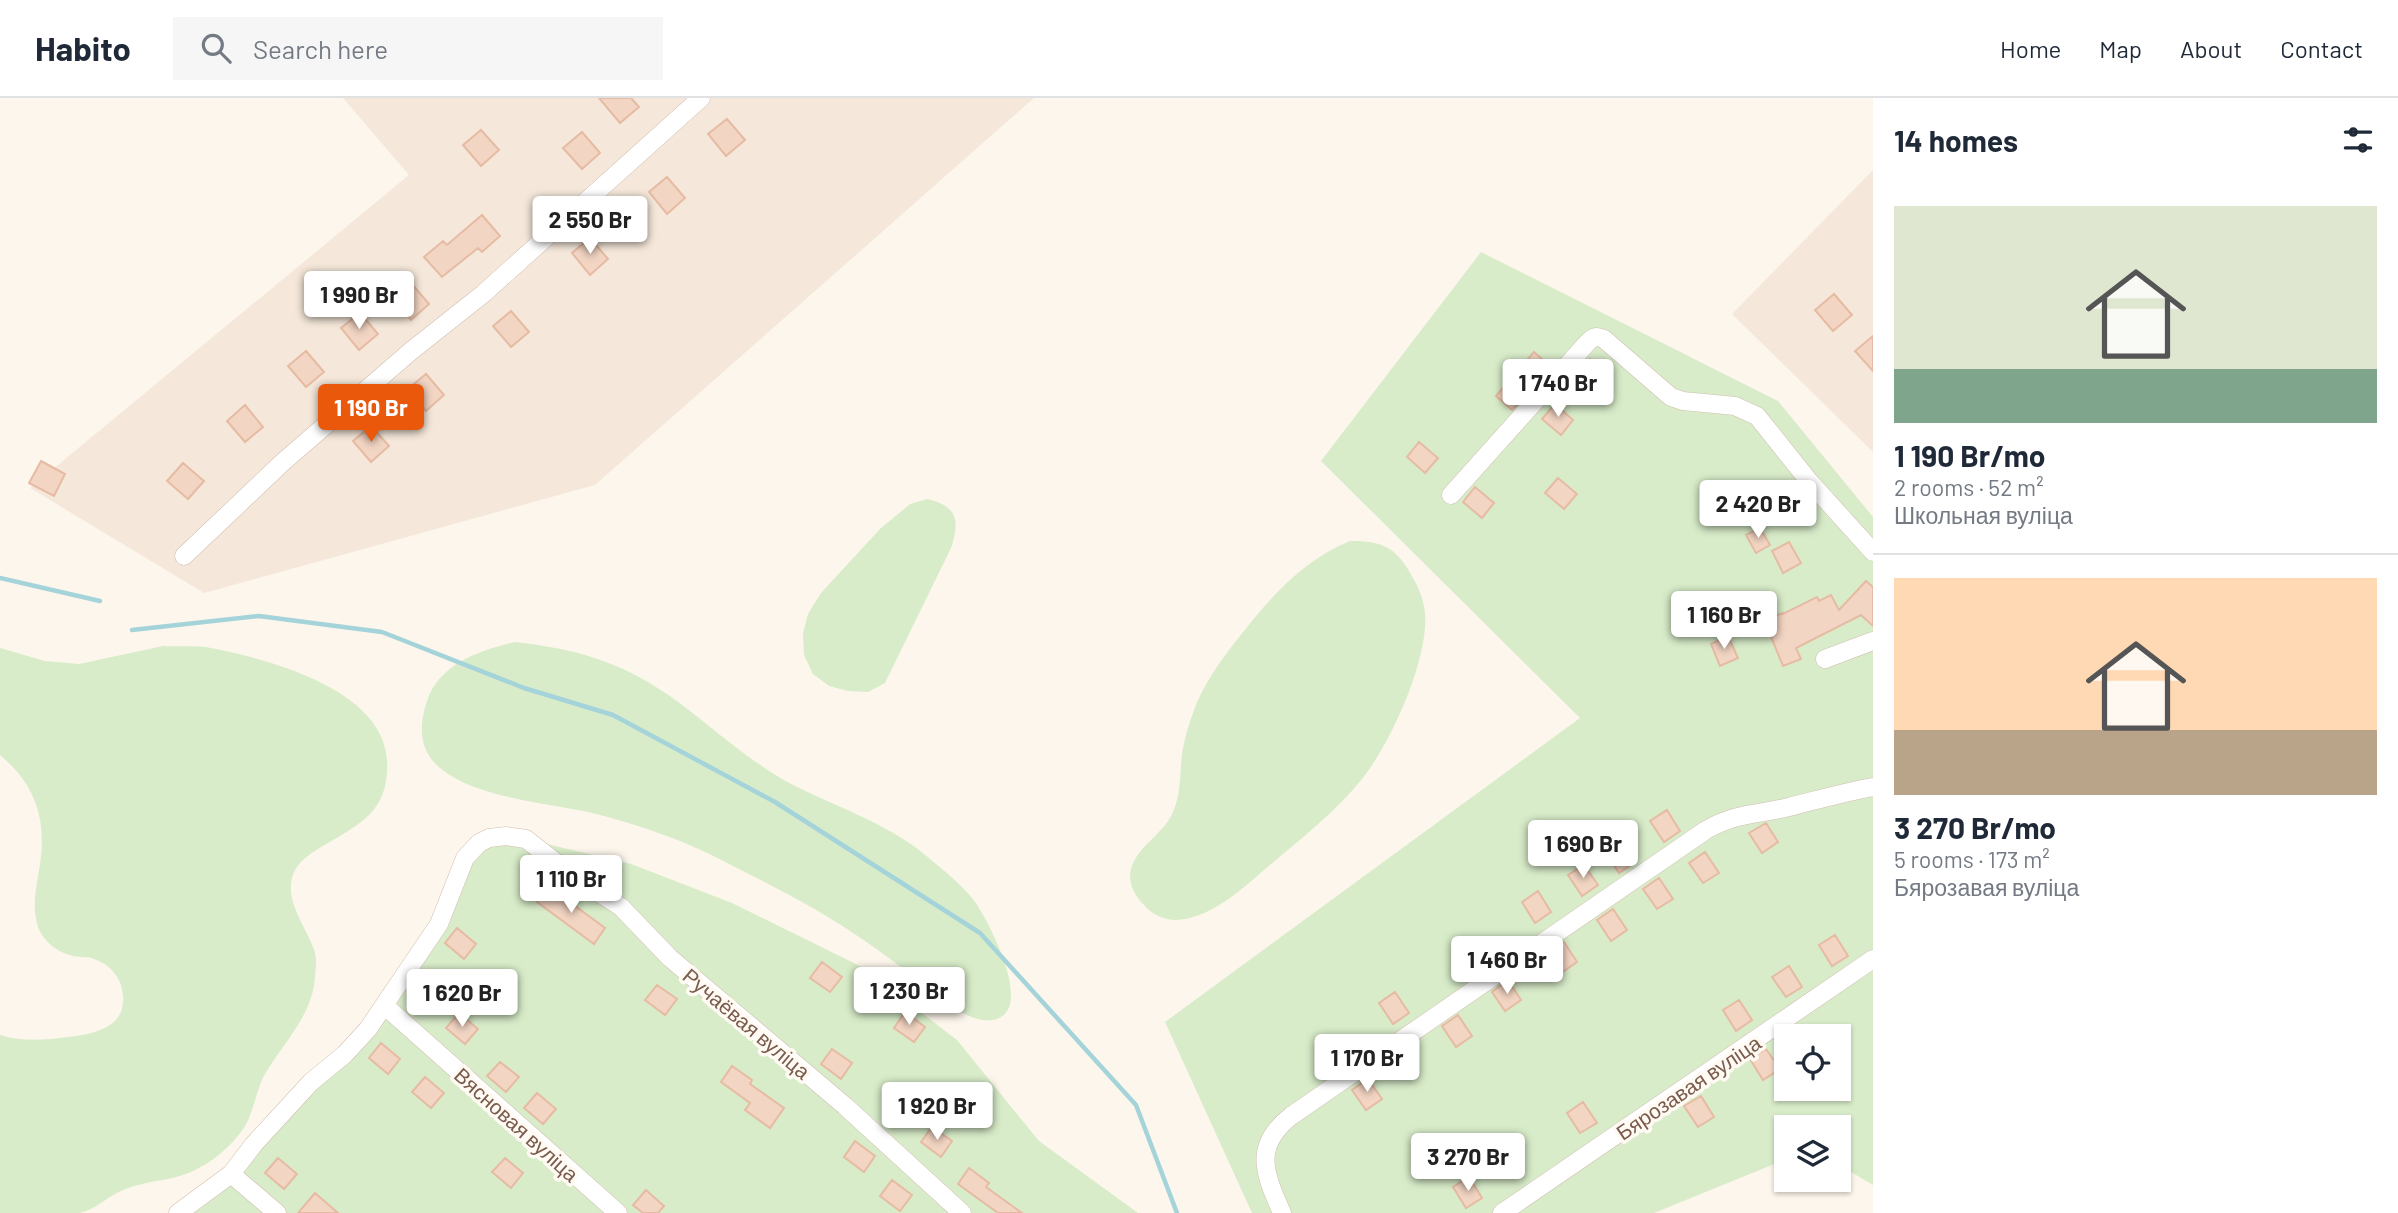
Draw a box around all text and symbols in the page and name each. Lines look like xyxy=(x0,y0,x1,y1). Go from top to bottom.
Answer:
search box xyxy=(173,17,663,80)
text: Habito xyxy=(35,28,131,68)
icon: search xyxy=(197,29,235,67)
text: Search here xyxy=(253,33,388,64)
text: Home xyxy=(2000,34,2061,63)
text: Map xyxy=(2099,34,2142,63)
text: About xyxy=(2180,34,2242,63)
text: Contact xyxy=(2280,34,2363,63)
icon: filters xyxy=(2339,121,2377,159)
text: 14 homes xyxy=(1894,122,2018,158)
pin: 2 550 Br xyxy=(518,197,662,256)
text: 2 550 Br xyxy=(548,205,632,233)
icon: home xyxy=(2073,251,2199,377)
pin: 1 990 Br xyxy=(287,272,431,331)
text: 1 990 Br xyxy=(320,280,398,308)
pin: 1 740 Br xyxy=(1486,360,1630,419)
text: 1 740 Br xyxy=(1519,368,1597,396)
pin: 1 190 Br xyxy=(299,384,443,444)
text: 1 190 Br xyxy=(334,393,408,421)
text: 1 190 Br/mo xyxy=(1894,437,2045,473)
text: 2 rooms · 52 m² xyxy=(1894,473,2044,501)
pin: 2 420 Br xyxy=(1686,480,1830,540)
text: 2 420 Br xyxy=(1715,489,1801,517)
text: Школьная вуліца xyxy=(1894,501,2073,529)
pin: 1 160 Br xyxy=(1652,592,1796,651)
text: 1 160 Br xyxy=(1687,600,1761,628)
icon: home xyxy=(2073,623,2199,749)
text: 3 270 Br/mo xyxy=(1894,809,2056,845)
pin: 1 690 Br xyxy=(1511,820,1655,880)
text: 1 690 Br xyxy=(1544,829,1622,857)
text: 5 rooms · 173 m² xyxy=(1894,845,2050,873)
pin: 1 110 Br xyxy=(499,856,643,915)
text: 1 110 Br xyxy=(536,864,606,892)
text: Бярозавая вуліца xyxy=(1894,873,2079,901)
pin: 1 460 Br xyxy=(1435,936,1579,996)
text: 1 460 Br xyxy=(1467,945,1547,973)
street label: Ручаёвая вуліца xyxy=(678,963,816,1084)
pin: 1 230 Br xyxy=(837,968,981,1027)
pin: 1 620 Br xyxy=(390,970,534,1029)
text: 1 230 Br xyxy=(870,976,948,1004)
text: 1 620 Br xyxy=(423,978,501,1006)
map controls xyxy=(1774,1024,1851,1192)
button: locate xyxy=(1774,1024,1851,1101)
street label: Бярозавая вуліца xyxy=(1611,1029,1765,1145)
pin: 1 170 Br xyxy=(1295,1034,1439,1094)
text: 1 170 Br xyxy=(1330,1043,1404,1071)
street label: Вясновая вуліца xyxy=(450,1062,584,1187)
pin: 1 920 Br xyxy=(865,1082,1009,1142)
text: 1 920 Br xyxy=(898,1091,976,1119)
button: layers xyxy=(1774,1115,1851,1192)
pin: 3 270 Br xyxy=(1396,1134,1540,1193)
text: 3 270 Br xyxy=(1427,1142,1509,1170)

